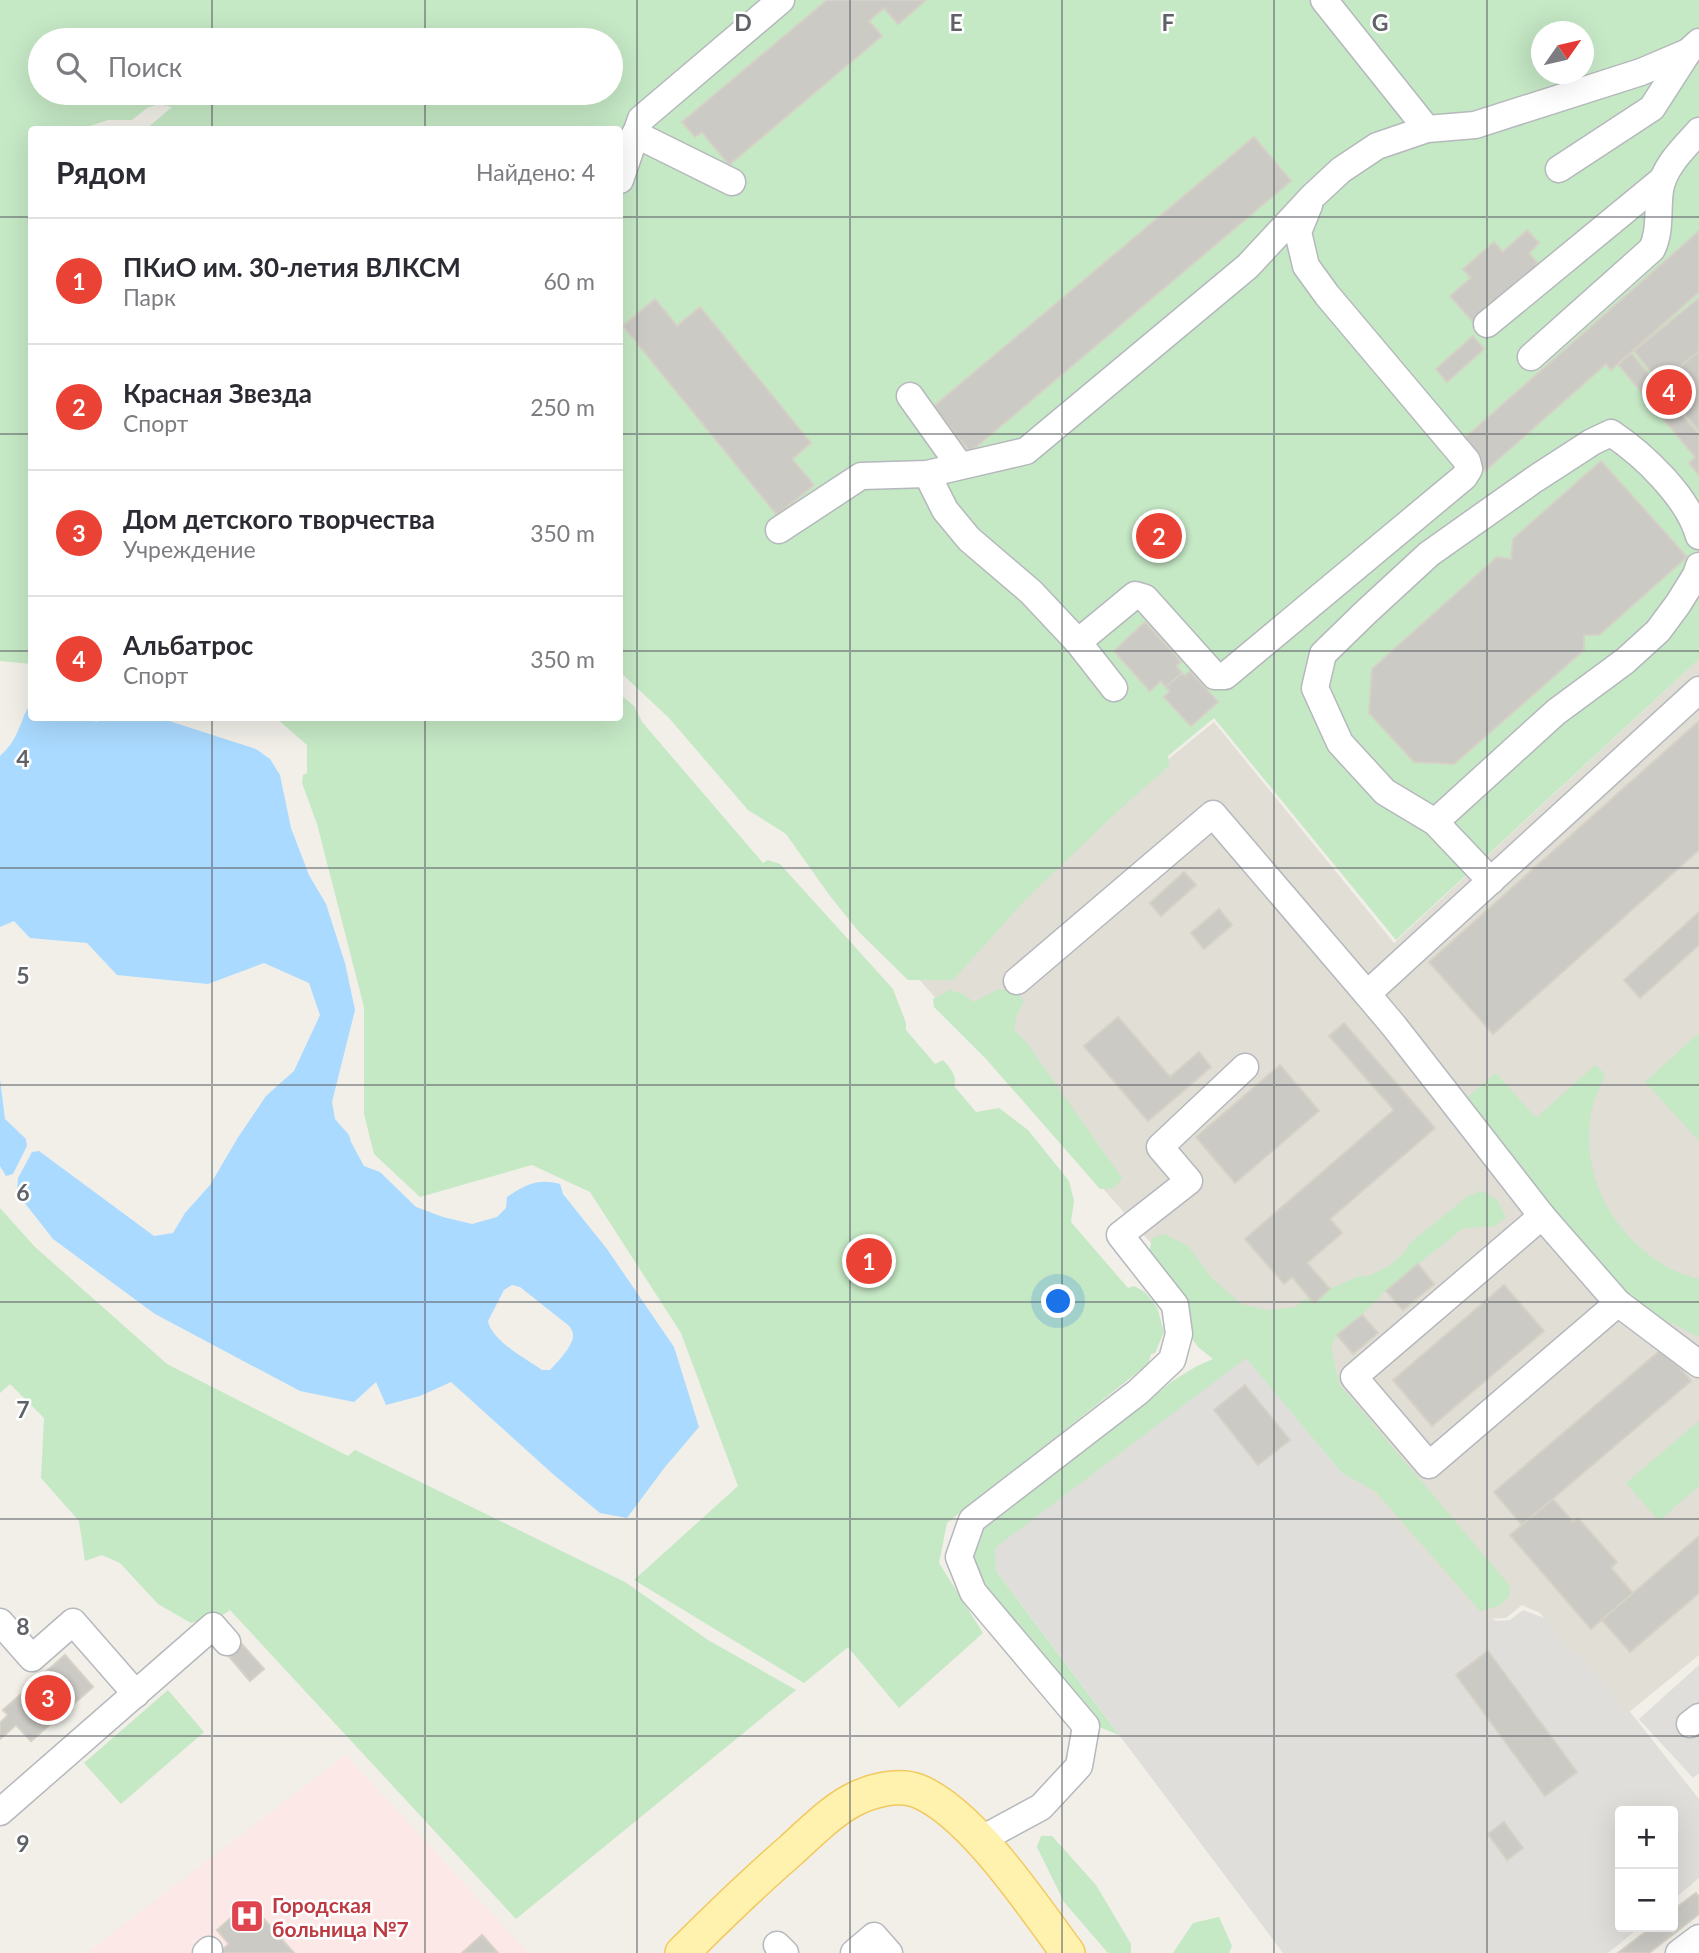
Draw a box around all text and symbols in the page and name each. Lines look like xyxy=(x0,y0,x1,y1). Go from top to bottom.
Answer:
text: D xyxy=(734,8,752,36)
text: E xyxy=(949,8,963,36)
text: F xyxy=(1161,8,1175,36)
text: G xyxy=(1372,8,1388,36)
north arrow xyxy=(1531,21,1594,84)
search box xyxy=(28,28,623,105)
icon: search xyxy=(52,48,90,86)
text: Поиск xyxy=(108,51,182,83)
text: Рядом xyxy=(56,154,146,190)
text: Найдено: 4 xyxy=(476,158,595,186)
text: ПКиО им. 30-летия ВЛКСМ xyxy=(123,251,461,283)
text: 1 xyxy=(72,267,86,295)
text: 60 m xyxy=(544,267,595,295)
text: Парк xyxy=(123,283,176,311)
pin: 4 xyxy=(1646,366,1692,418)
text: Красная Звезда xyxy=(123,377,312,409)
text: 2 xyxy=(72,393,86,421)
text: 250 m xyxy=(530,393,595,421)
text: Спорт xyxy=(123,409,188,437)
text: Дом детского творчества xyxy=(123,503,435,535)
pin: 2 xyxy=(1136,510,1182,562)
text: 3 xyxy=(72,519,86,547)
text: 350 m xyxy=(530,519,595,547)
text: Учреждение xyxy=(123,535,256,563)
text: Альбатрос xyxy=(123,629,253,661)
text: 4 xyxy=(72,645,86,673)
text: 350 m xyxy=(530,645,595,673)
text: Спорт xyxy=(123,661,188,689)
text: 4 xyxy=(16,744,30,772)
text: 5 xyxy=(16,961,30,989)
text: 6 xyxy=(16,1178,30,1206)
pin: 1 xyxy=(846,1235,892,1287)
your location xyxy=(1041,1284,1075,1318)
text: 7 xyxy=(16,1395,30,1423)
text: 8 xyxy=(16,1612,30,1640)
pin: 3 xyxy=(25,1672,71,1724)
map controls xyxy=(1615,1806,1678,1932)
button: + xyxy=(1615,1806,1678,1869)
text: 9 xyxy=(16,1829,30,1857)
button: − xyxy=(1615,1869,1678,1932)
place label: Городская больница №7 xyxy=(272,1892,409,1941)
hospital icon: Городская больница №7 xyxy=(228,1897,266,1935)

